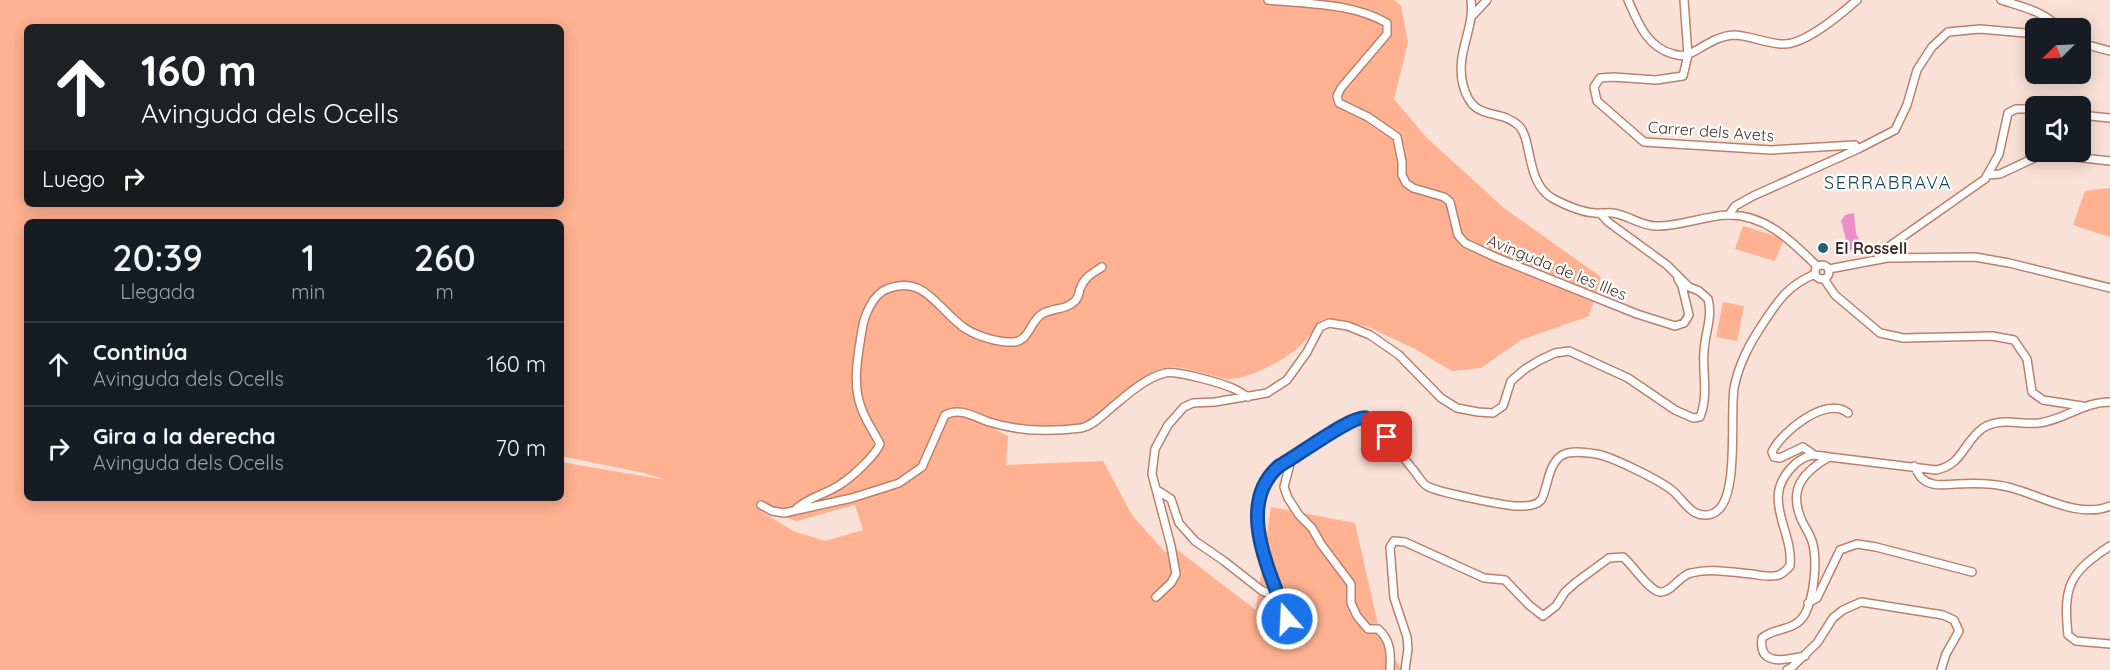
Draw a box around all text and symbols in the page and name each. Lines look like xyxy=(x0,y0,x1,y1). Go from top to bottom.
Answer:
north arrow xyxy=(2025,18,2091,84)
map controls xyxy=(2025,18,2091,162)
text: 160 m xyxy=(141,44,257,97)
icon: ahead xyxy=(42,48,120,126)
text: Avinguda dels Ocells xyxy=(141,96,399,130)
button: sound xyxy=(2025,96,2091,162)
street label: Carrer dels Avets xyxy=(1647,117,1775,145)
icon: right xyxy=(117,162,150,195)
text: Luego xyxy=(42,165,105,193)
district label: SERRABRAVA xyxy=(1824,171,1952,194)
street label: Avinguda de les Illes xyxy=(1484,230,1630,304)
text: 20:39 xyxy=(112,235,203,280)
text: 1 xyxy=(301,235,315,280)
text: 260 xyxy=(414,235,476,280)
place label: El Rossell xyxy=(1835,238,1907,258)
marker: El Rossell xyxy=(1816,241,1830,255)
text: Llegada xyxy=(120,279,195,304)
text: min xyxy=(291,279,325,304)
text: m xyxy=(436,279,454,304)
text: Continúa xyxy=(93,338,188,366)
icon: ahead xyxy=(42,348,75,381)
text: 160 m xyxy=(487,350,546,378)
text: Avinguda dels Ocells xyxy=(93,366,284,391)
pin xyxy=(1361,411,1412,462)
icon: arrive xyxy=(1370,420,1403,453)
text: Gira a la derecha xyxy=(93,422,276,450)
icon: right xyxy=(42,432,75,465)
text: 70 m xyxy=(496,434,546,462)
text: Avinguda dels Ocells xyxy=(93,450,284,475)
position arrow xyxy=(1255,587,1319,651)

